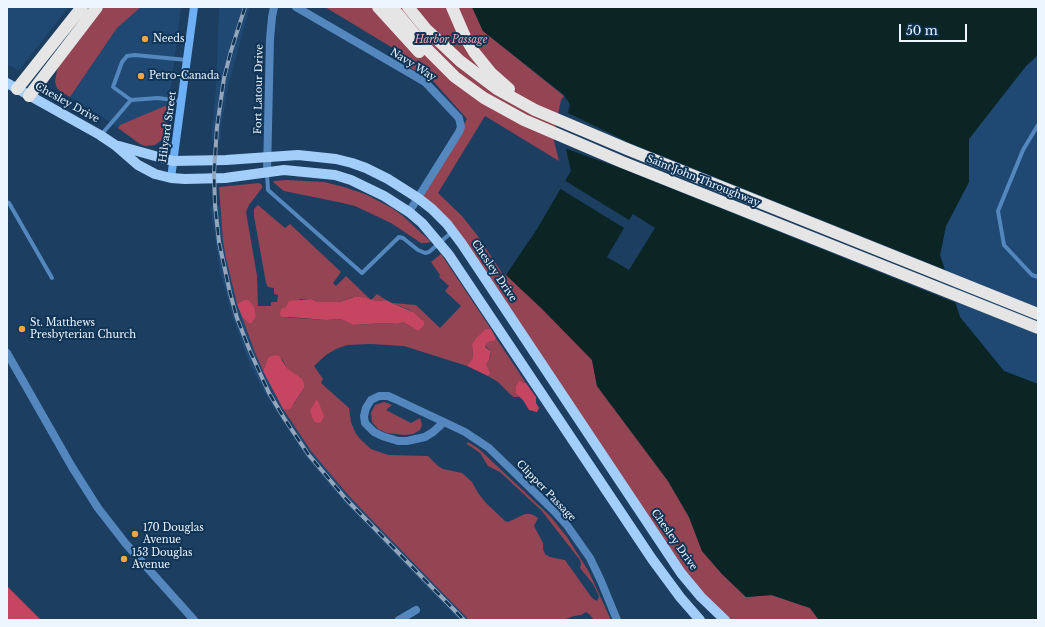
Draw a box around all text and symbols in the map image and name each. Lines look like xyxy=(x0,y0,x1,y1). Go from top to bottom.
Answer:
scale bar xyxy=(901,16,969,42)
text: 50 m xyxy=(906,23,938,38)
place label: Needs xyxy=(153,33,184,45)
marker: Needs xyxy=(140,34,150,44)
park label: Harbor Passage xyxy=(415,34,487,46)
street label: Fort Latour Drive xyxy=(252,44,266,134)
street label: Navy Way xyxy=(388,46,438,84)
place label: Petro-Canada xyxy=(149,70,219,82)
marker: Petro-Canada xyxy=(136,71,146,81)
street label: Chesley Drive xyxy=(33,80,101,126)
street label: Hilyard Street xyxy=(157,90,179,164)
street label: Saint John Throughway xyxy=(644,153,762,209)
street label: Chesley Drive xyxy=(469,238,519,304)
place label: St. Matthews Presbyterian Church xyxy=(30,317,136,340)
marker: St. Matthews Presbyterian Church xyxy=(17,324,27,334)
street label: Clipper Passage xyxy=(514,458,578,524)
street label: Chesley Drive xyxy=(648,507,700,573)
place label: 170 Douglas Avenue xyxy=(143,522,204,546)
marker: 170 Douglas Avenue xyxy=(130,529,140,539)
place label: 153 Douglas Avenue xyxy=(132,547,193,570)
marker: 153 Douglas Avenue xyxy=(119,554,129,564)

